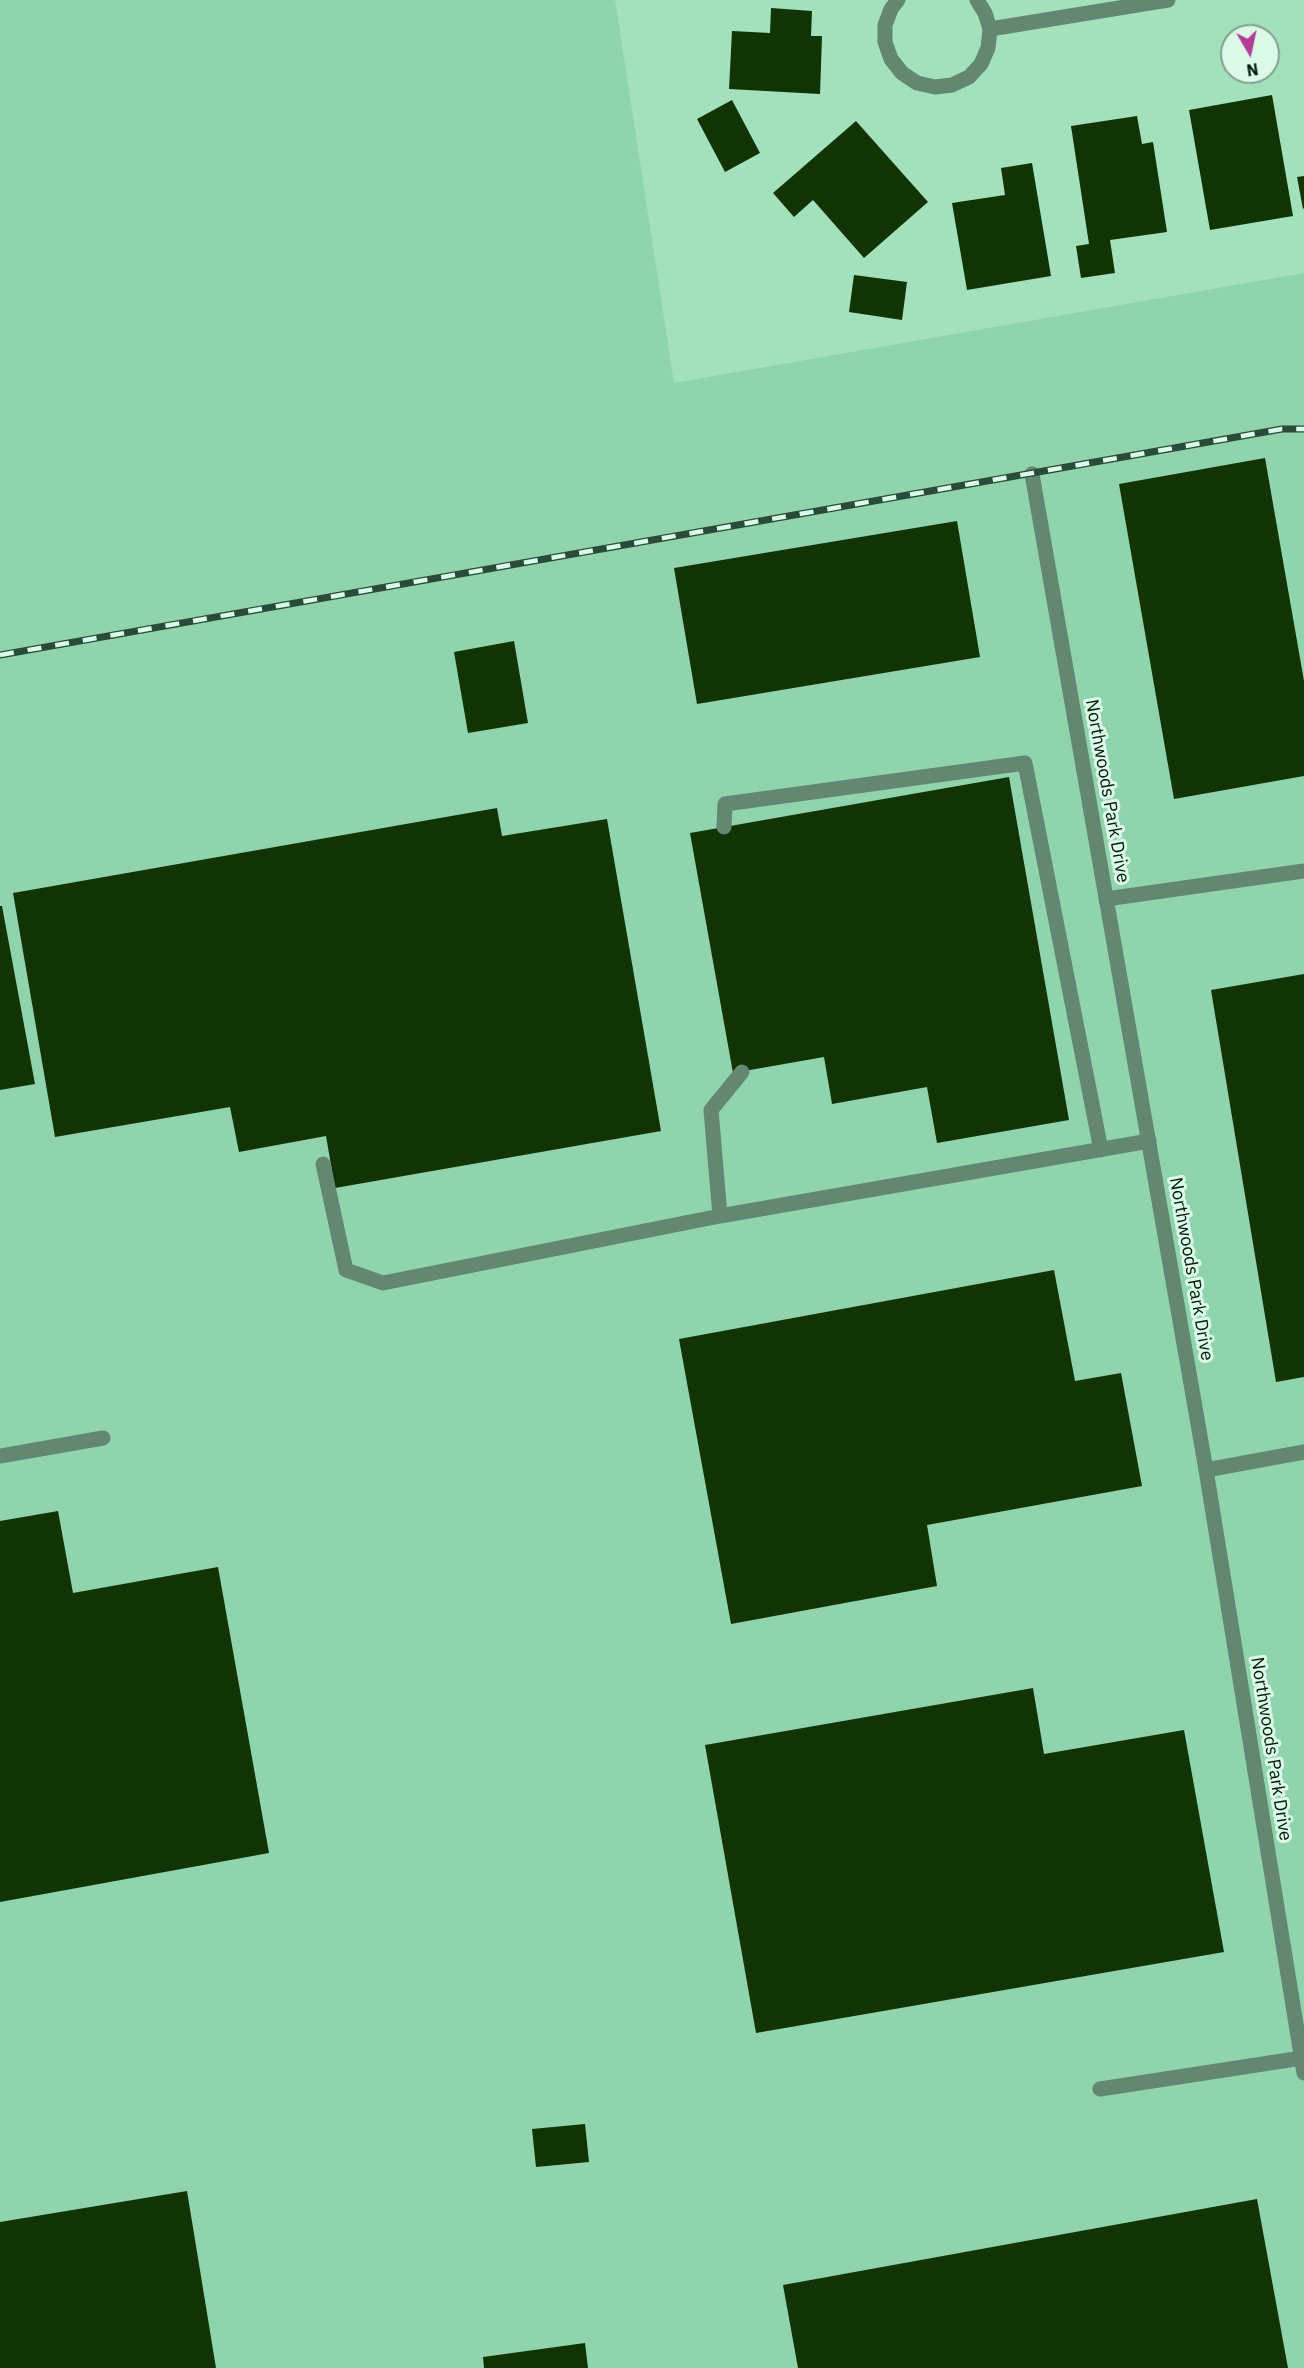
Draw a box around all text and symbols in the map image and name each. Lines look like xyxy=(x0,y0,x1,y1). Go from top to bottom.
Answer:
north arrow xyxy=(1220,24,1280,84)
text: N xyxy=(1245,59,1260,81)
street label: Northwoods Park Drive xyxy=(1080,698,1134,884)
street label: Northwoods Park Drive xyxy=(1164,1176,1218,1362)
street label: Northwoods Park Drive xyxy=(1246,1656,1296,1842)

